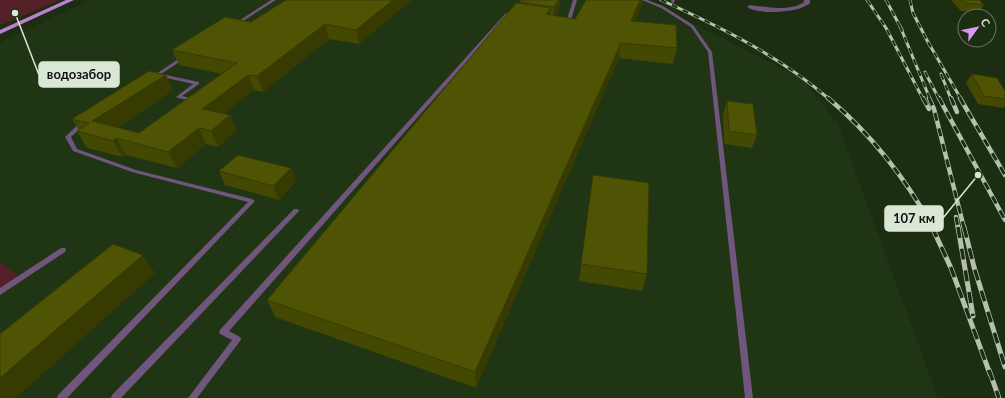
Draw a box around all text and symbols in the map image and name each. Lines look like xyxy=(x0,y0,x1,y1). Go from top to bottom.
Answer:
north arrow xyxy=(957,8,997,48)
text: С xyxy=(978,16,994,29)
callout: водозабор xyxy=(39,62,119,87)
text: водозабор xyxy=(47,66,111,82)
callout: 107 км xyxy=(885,206,943,231)
text: 107 км xyxy=(893,210,935,226)

